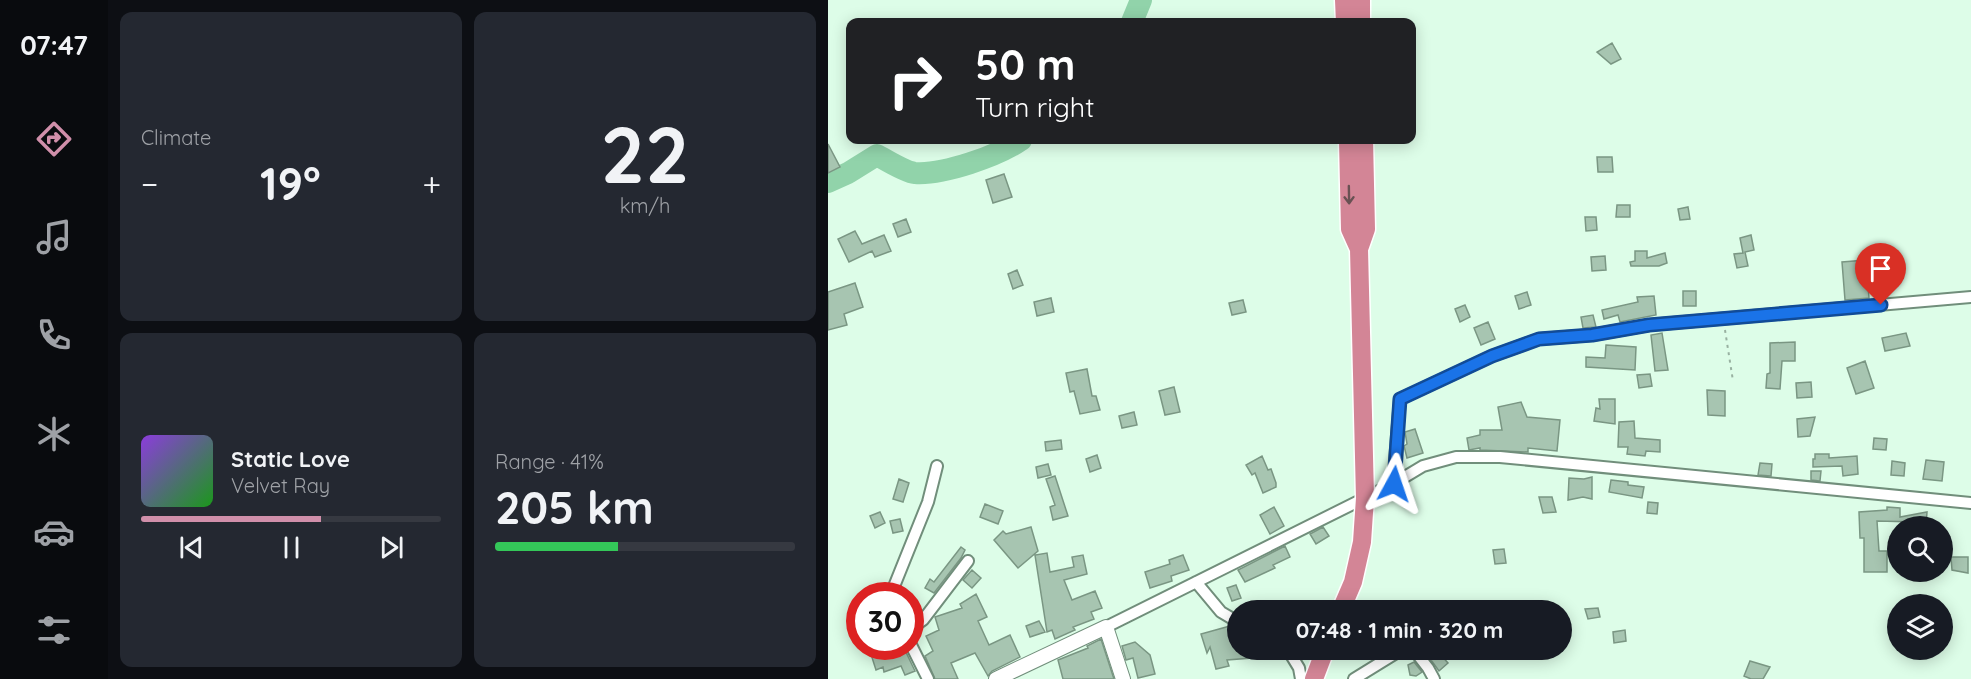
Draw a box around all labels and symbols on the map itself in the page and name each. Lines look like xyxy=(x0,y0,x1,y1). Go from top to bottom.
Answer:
one-way arrow xyxy=(1343,185,1355,205)
pin xyxy=(1855,243,1906,305)
position arrow xyxy=(1362,452,1426,516)
speed limit sign: 30 xyxy=(846,582,924,660)

